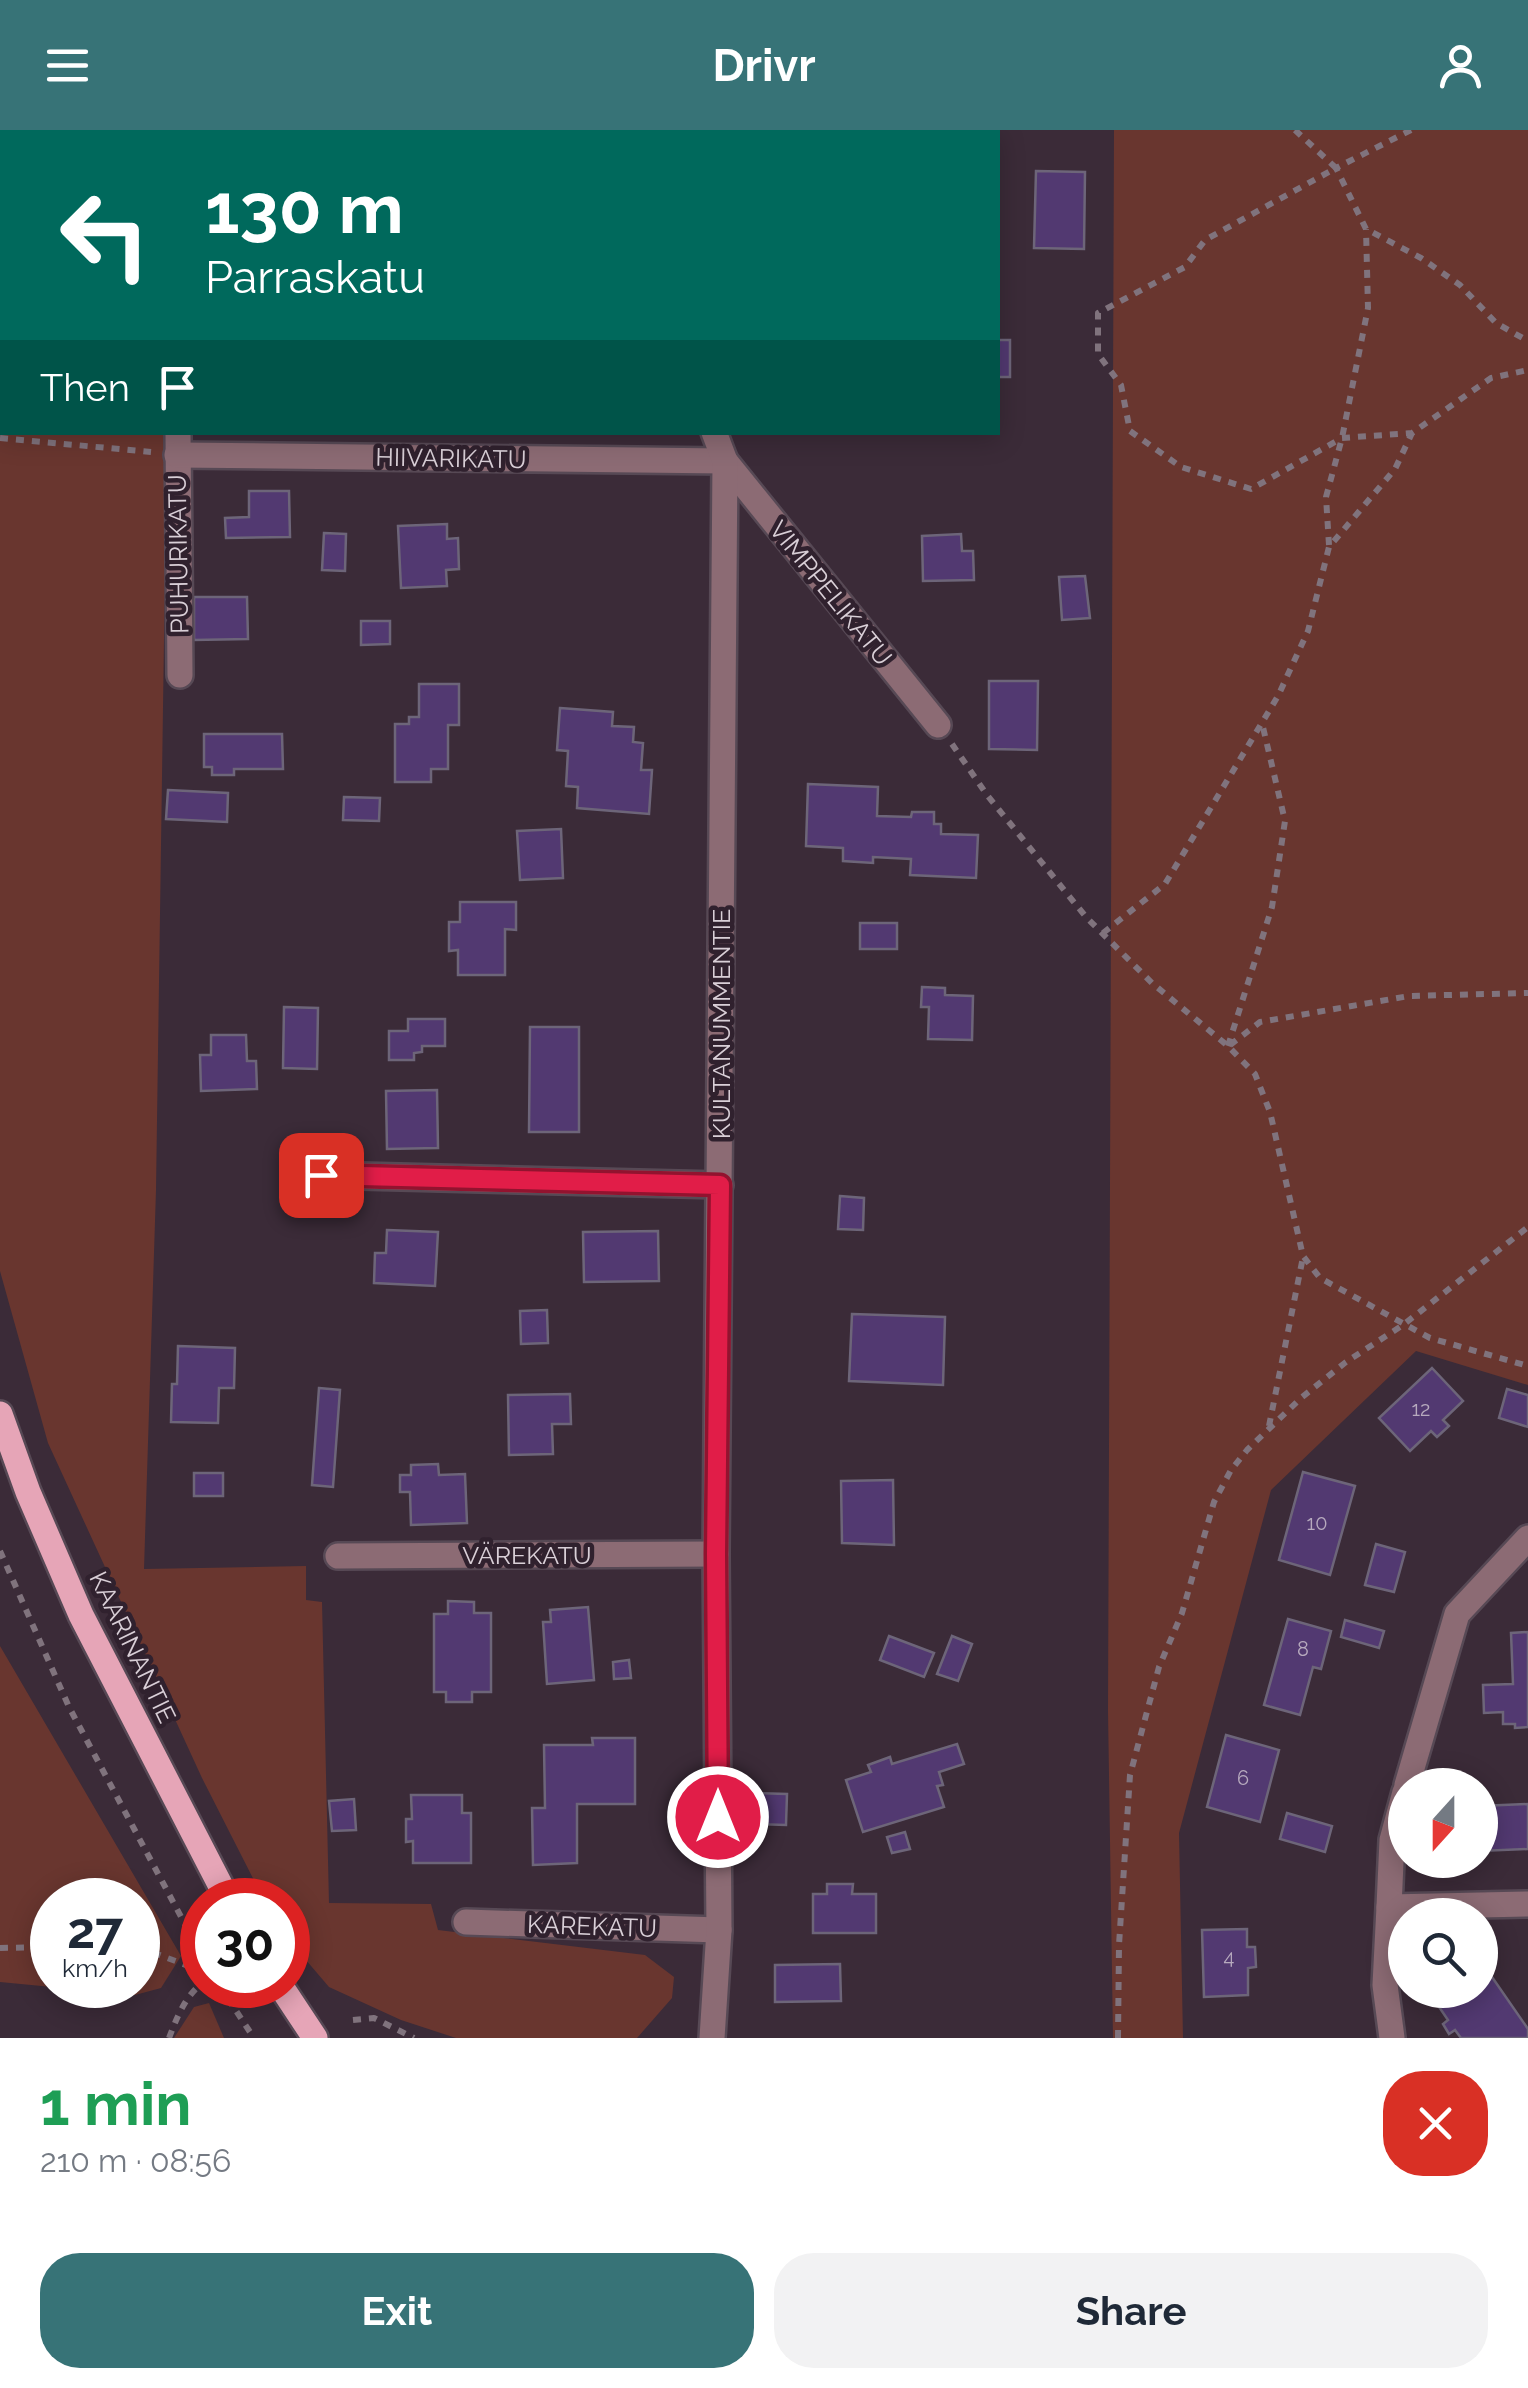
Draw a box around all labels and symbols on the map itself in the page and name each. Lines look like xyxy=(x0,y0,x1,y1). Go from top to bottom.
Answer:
street label: HIIVARIKATU xyxy=(375,442,527,474)
street label: PUHURIKATU xyxy=(162,474,194,634)
street label: VIMPPELIKATU xyxy=(763,515,899,671)
street label: KULTANUMMENTIE xyxy=(706,909,736,1139)
pin xyxy=(279,1133,364,1218)
house number: 12 xyxy=(1412,1397,1430,1421)
house number: 10 xyxy=(1307,1511,1327,1535)
street label: VÄREKATU xyxy=(462,1540,592,1570)
street label: KAARINANTIE xyxy=(83,1566,183,1728)
house number: 8 xyxy=(1297,1637,1309,1661)
position arrow xyxy=(666,1765,770,1869)
house number: 6 xyxy=(1237,1766,1249,1790)
north arrow xyxy=(1388,1768,1498,1878)
speed limit sign: 30 xyxy=(180,1878,310,2008)
street label: KAREKATU xyxy=(527,1909,657,1943)
house number: 4 xyxy=(1224,1945,1235,1969)

